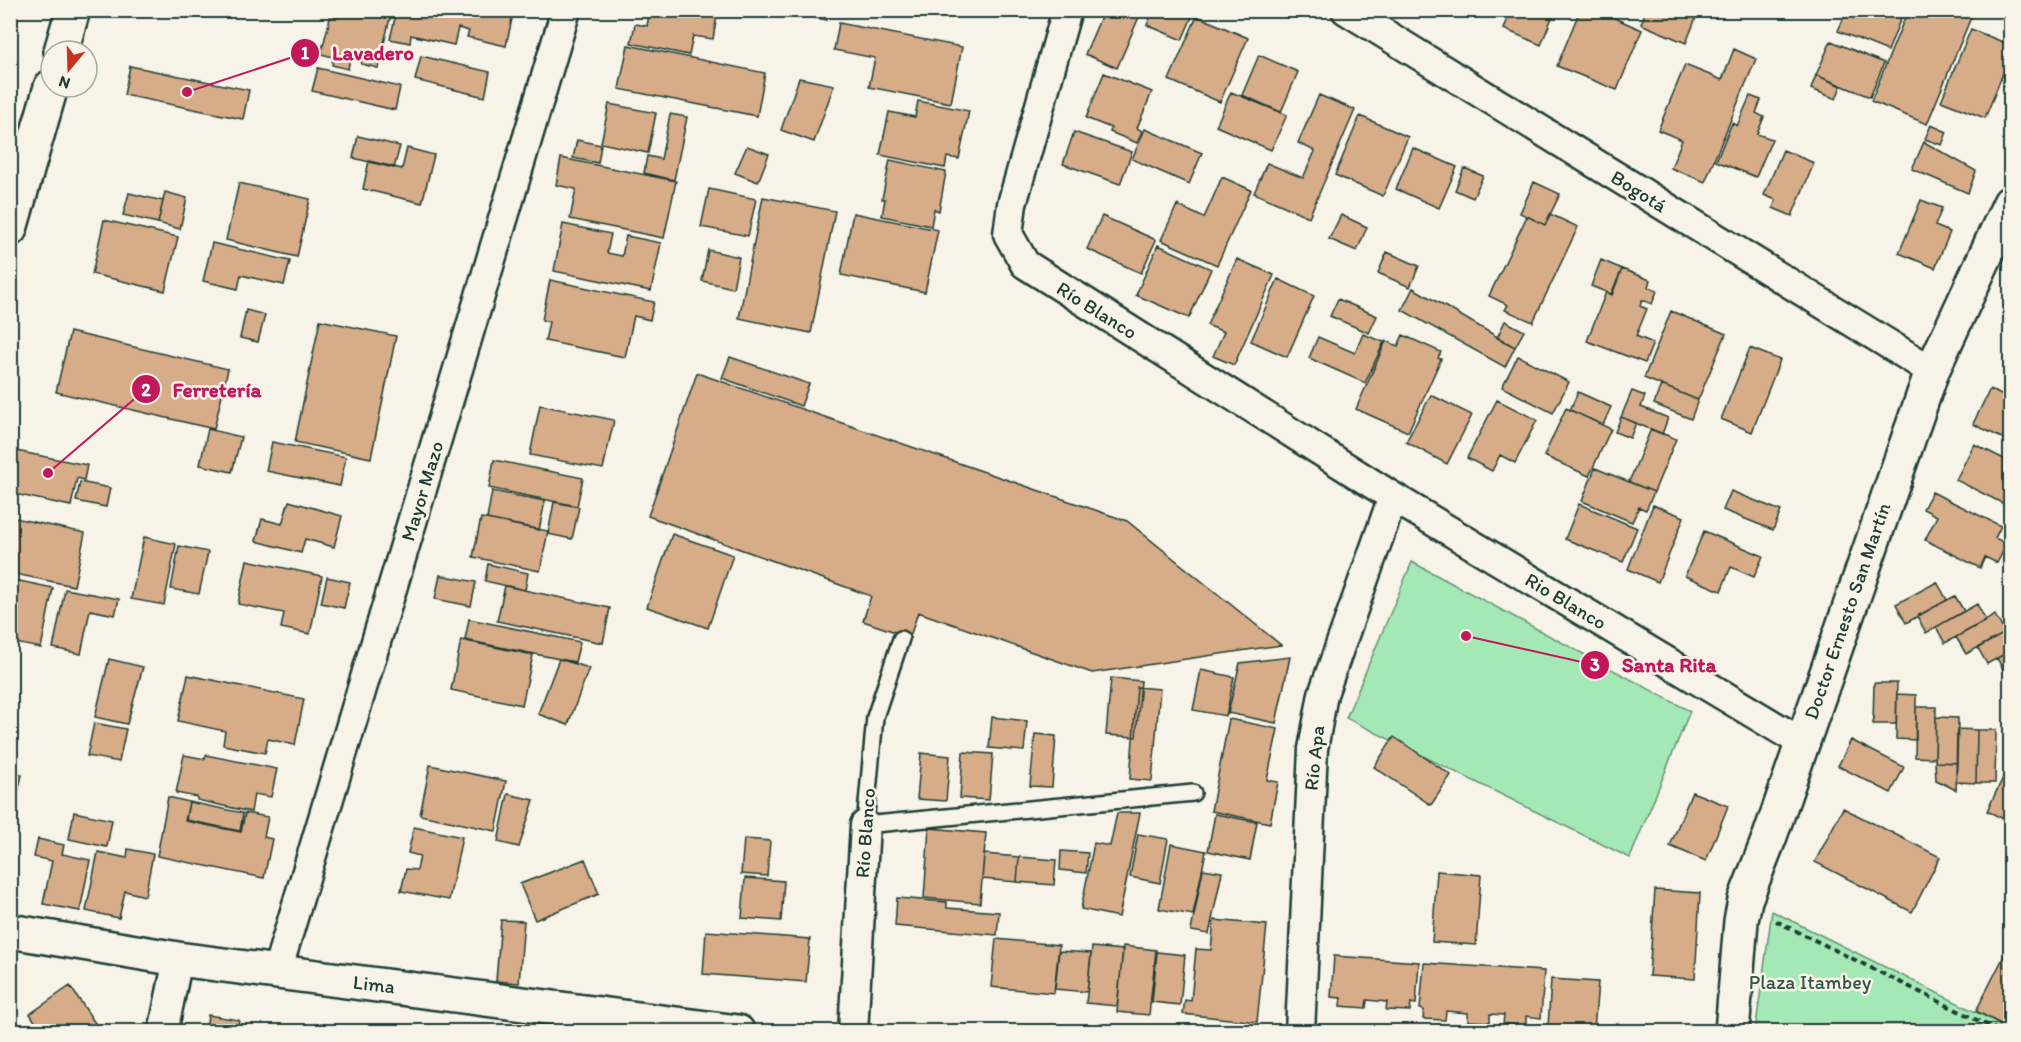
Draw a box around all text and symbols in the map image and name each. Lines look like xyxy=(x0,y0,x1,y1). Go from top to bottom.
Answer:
callout: Lavadero xyxy=(290,34,426,73)
north arrow xyxy=(39,39,99,99)
text: Lavadero xyxy=(332,40,414,65)
text: 1 xyxy=(301,42,310,64)
text: N xyxy=(56,72,72,93)
street label: Bogotá xyxy=(1607,165,1672,218)
street label: Río Blanco xyxy=(1052,276,1142,344)
callout: Ferretería xyxy=(131,370,274,409)
text: Ferretería xyxy=(172,377,263,402)
text: 2 xyxy=(141,379,151,401)
street label: Mayor Mazo xyxy=(395,438,449,544)
street label: Doctor Ernesto San Martín xyxy=(1799,499,1895,722)
street label: Rio Blanco xyxy=(1521,567,1611,635)
callout: Santa Rita xyxy=(1580,645,1728,684)
text: Santa Rita xyxy=(1622,652,1717,677)
text: 3 xyxy=(1590,654,1600,676)
street label: Río Apa xyxy=(1299,724,1329,792)
street label: Río Blanco xyxy=(850,787,880,879)
street label: Lima xyxy=(352,970,396,998)
park label: Plaza Itambey xyxy=(1749,970,1872,994)

